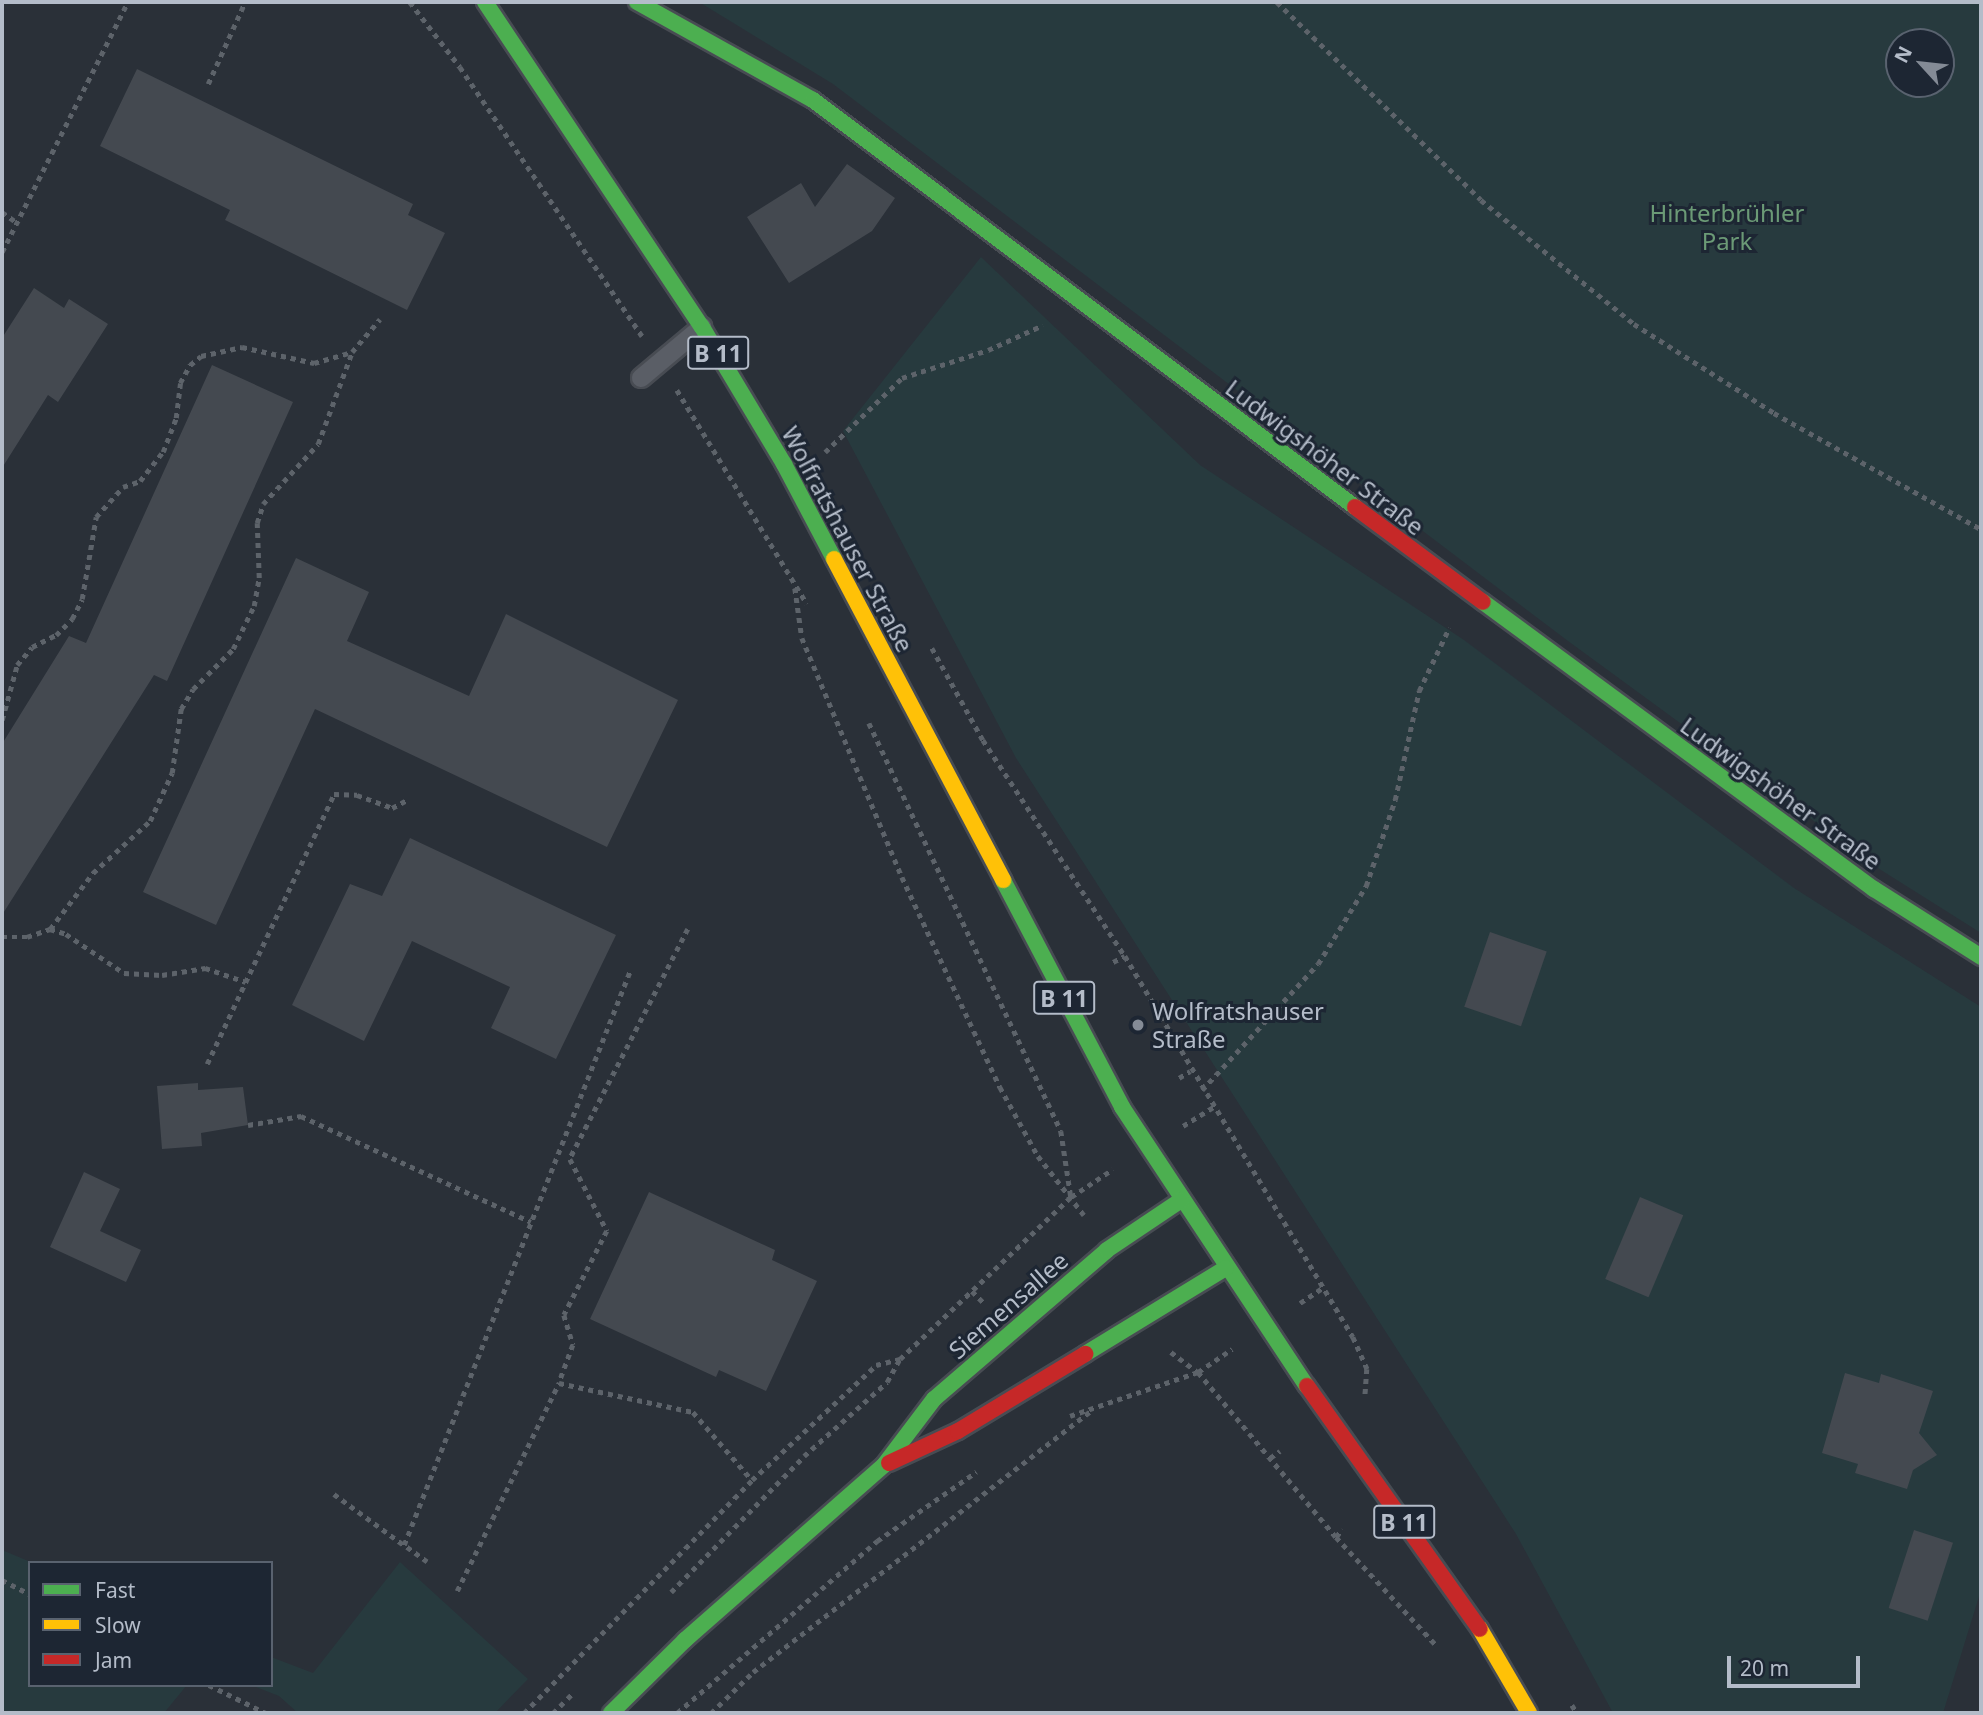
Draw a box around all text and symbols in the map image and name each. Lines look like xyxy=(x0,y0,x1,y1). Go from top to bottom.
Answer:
north arrow xyxy=(1885,28,1955,98)
text: N xyxy=(1888,42,1918,67)
park label: Hinterbrühler Park xyxy=(1650,199,1804,255)
road number: B 11 xyxy=(686,334,750,372)
street label: Ludwigshöher Straße xyxy=(1220,373,1430,541)
street label: Wolfratshauser Straße xyxy=(776,421,920,657)
street label: Ludwigshöher Straße xyxy=(1675,711,1887,875)
road number: B 11 xyxy=(1032,979,1096,1018)
place label: Wolfratshauser Straße xyxy=(1152,997,1324,1053)
marker: Wolfratshauser Straße xyxy=(1130,1017,1146,1033)
street label: Siemensallee xyxy=(943,1246,1073,1364)
road number: B 11 xyxy=(1372,1502,1436,1541)
legend xyxy=(28,1561,273,1687)
text: Fast xyxy=(95,1576,135,1604)
text: Slow xyxy=(95,1611,141,1639)
scale bar xyxy=(1731,1642,1864,1686)
text: Jam xyxy=(95,1646,132,1674)
text: 20 m xyxy=(1740,1654,1789,1682)

